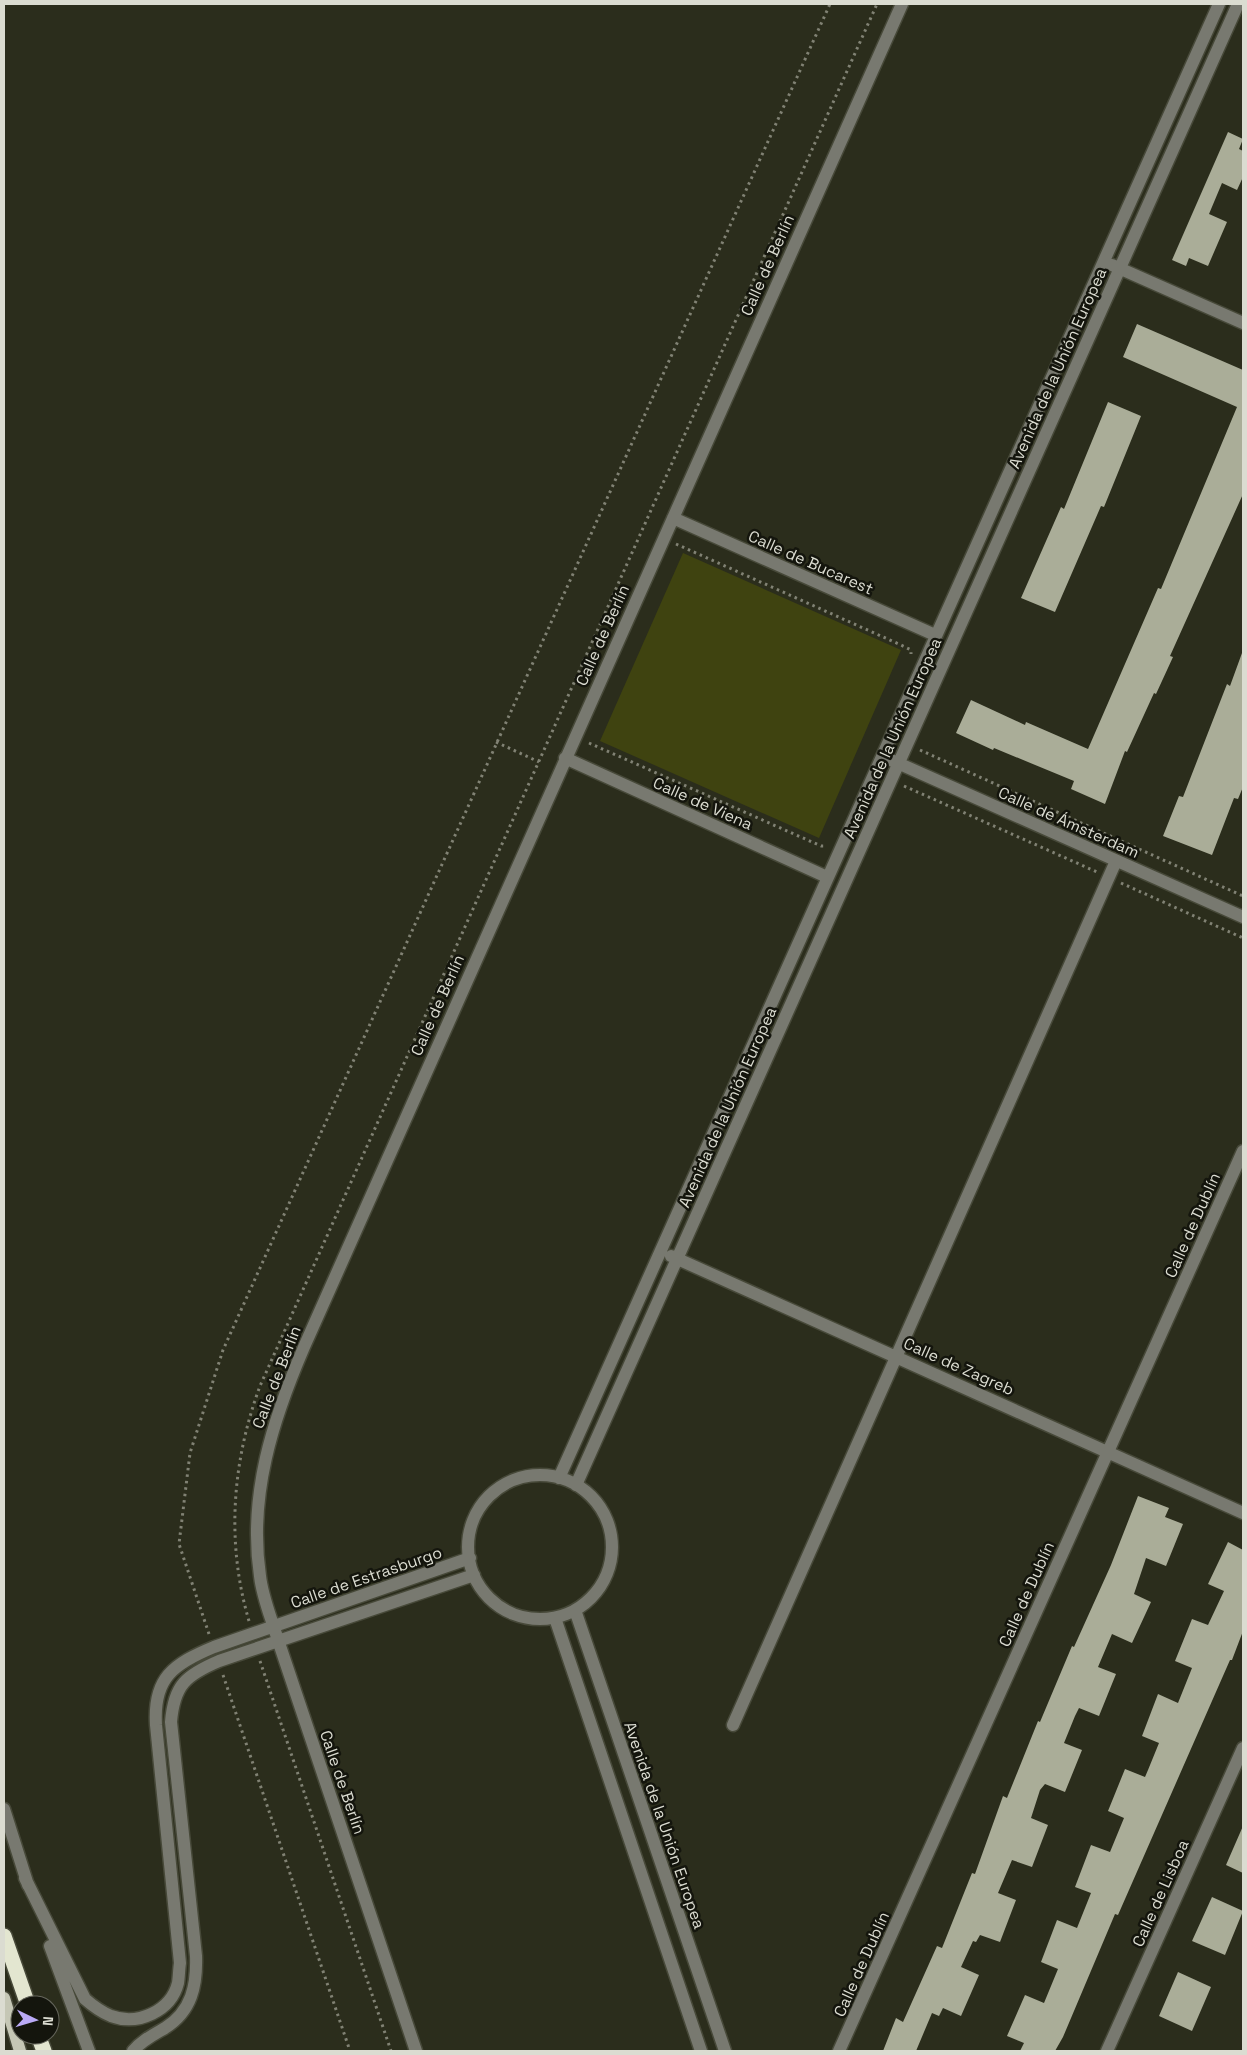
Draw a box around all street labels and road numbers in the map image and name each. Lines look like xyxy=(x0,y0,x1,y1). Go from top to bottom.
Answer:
street label: Calle de Berlín xyxy=(736,211,799,319)
street label: Avenida de la Unión Europea xyxy=(1004,265,1111,472)
street label: Calle de Bucarest xyxy=(745,525,877,599)
street label: Calle de Berlín xyxy=(571,581,634,689)
street label: Avenida de la Unión Europea xyxy=(839,635,946,842)
street label: Calle de Viena xyxy=(650,772,756,835)
street label: Calle de Ámsterdam xyxy=(995,782,1143,863)
street label: Calle de Berlín xyxy=(406,951,469,1059)
street label: Avenida de la Unión Europea xyxy=(674,1004,781,1211)
street label: Calle de Dublín xyxy=(1160,1169,1225,1281)
street label: Calle de Berlín xyxy=(247,1323,306,1432)
street label: Calle de Zagreb xyxy=(900,1333,1017,1400)
street label: Calle de Dublín xyxy=(994,1538,1059,1650)
street label: Calle de Estrasburgo xyxy=(288,1542,445,1613)
street label: Avenida de la Unión Europea xyxy=(619,1719,710,1931)
street label: Calle de Berlín xyxy=(315,1727,370,1837)
street label: Calle de Lisboa xyxy=(1127,1836,1193,1950)
street label: Calle de Dublín xyxy=(829,1908,894,2020)

